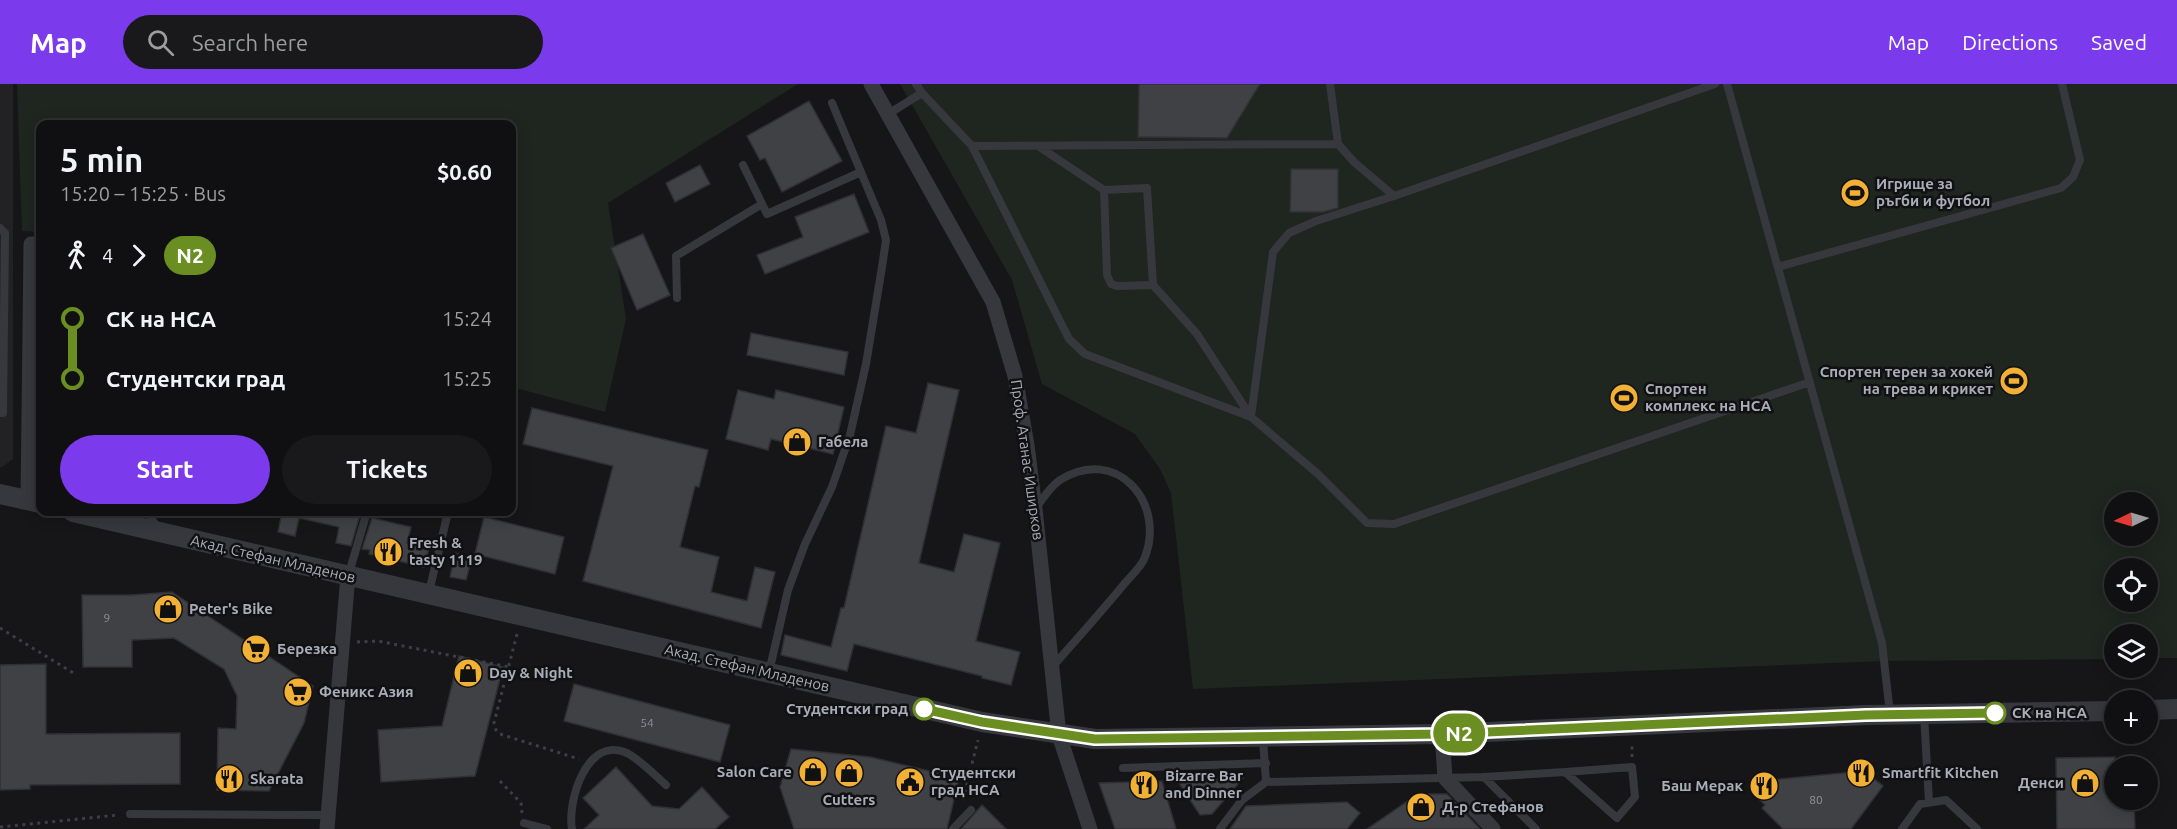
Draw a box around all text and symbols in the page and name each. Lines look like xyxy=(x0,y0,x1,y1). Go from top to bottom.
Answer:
search box xyxy=(123,15,543,69)
icon: search xyxy=(144,26,177,59)
text: Map xyxy=(30,27,87,58)
text: Search here xyxy=(192,30,308,55)
text: Map xyxy=(1888,30,1929,54)
text: Directions xyxy=(1962,30,2058,54)
text: Saved xyxy=(2091,30,2147,54)
text: 5 min xyxy=(60,141,143,178)
text: $0.60 xyxy=(437,159,492,184)
place label: Игрище за ръгби и футбол xyxy=(1876,175,1990,209)
sports icon: Игрище за ръгби и футбол xyxy=(1839,177,1871,209)
text: 15:20 – 15:25 · Bus xyxy=(60,182,226,205)
icon: walk xyxy=(60,239,93,272)
icon: forward xyxy=(122,239,155,272)
text: N2 xyxy=(176,243,204,267)
text: 4 xyxy=(102,244,113,267)
text: СК на НСА xyxy=(106,306,216,331)
text: 15:24 xyxy=(442,307,492,330)
place label: Спортен терен за хокей на трева и крикет xyxy=(1820,363,1993,397)
sports icon: Спортен терен за хокей на трева и крикет xyxy=(1998,365,2030,397)
text: Студентски град xyxy=(106,366,285,391)
text: 15:25 xyxy=(442,367,492,390)
street label: Проф. Атанас Иширков xyxy=(1008,379,1047,541)
place label: Спортен комплекс на НСА xyxy=(1645,380,1772,414)
sports icon: Спортен комплекс на НСА xyxy=(1608,382,1640,414)
shop icon: Габела xyxy=(781,426,813,458)
place label: Габела xyxy=(818,433,869,450)
button: Start xyxy=(60,435,270,504)
button: Tickets xyxy=(282,435,492,504)
north arrow xyxy=(2104,492,2158,546)
map controls xyxy=(2104,492,2158,810)
street label: Акад. Стефан Младенов xyxy=(189,531,357,586)
place label: Fresh & tasty 1119 xyxy=(409,534,482,568)
restaurant icon: Fresh & tasty 1119 xyxy=(372,536,404,568)
button: locate xyxy=(2104,558,2158,612)
shop icon: Peter's Bike xyxy=(152,593,184,625)
place label: Peter's Bike xyxy=(189,600,273,617)
house number: 9 xyxy=(104,611,110,624)
button: layers xyxy=(2104,624,2158,678)
supermarket icon: Березка xyxy=(240,633,272,665)
place label: Березка xyxy=(277,640,337,657)
street label: Акад. Стефан Младенов xyxy=(663,640,831,695)
shop icon: Day & Night xyxy=(452,657,484,689)
place label: Day & Night xyxy=(489,664,573,681)
supermarket icon: Феникс Азия xyxy=(282,676,314,708)
place label: Феникс Азия xyxy=(319,683,414,700)
button: + xyxy=(2104,690,2158,744)
marker: Студентски град xyxy=(913,698,935,720)
place label: Студентски град xyxy=(786,700,908,717)
marker: СК на НСА xyxy=(1984,702,2006,724)
place label: СК на НСА xyxy=(2012,704,2087,721)
line badge: N2 xyxy=(1432,714,1486,752)
house number: 54 xyxy=(640,716,654,729)
text: N2 xyxy=(1445,721,1473,745)
shop icon: Salon Care xyxy=(797,756,829,788)
button: − xyxy=(2104,756,2158,810)
shop icon: Cutters xyxy=(833,757,865,789)
restaurant icon: Smartfit Kitchen xyxy=(1845,757,1877,789)
restaurant icon: Skarata xyxy=(213,763,245,795)
place label: Salon Care xyxy=(717,763,792,780)
place label: Студентски град НСА xyxy=(931,764,1016,798)
place label: Smartfit Kitchen xyxy=(1882,764,1999,781)
public building icon: Студентски град НСА xyxy=(894,766,926,798)
place label: Bizarre Bar and Dinner xyxy=(1165,767,1244,801)
shop icon: Денси xyxy=(2069,767,2101,799)
restaurant icon: Bizarre Bar and Dinner xyxy=(1128,769,1160,801)
place label: Skarata xyxy=(250,770,304,787)
restaurant icon: Баш Мерак xyxy=(1748,770,1780,802)
place label: Денси xyxy=(2018,774,2064,791)
place label: Баш Мерак xyxy=(1661,777,1743,794)
place label: Cutters xyxy=(823,791,875,808)
shop icon: Д-р Стефанов xyxy=(1405,791,1437,823)
house number: 80 xyxy=(1809,793,1823,806)
place label: Д-р Стефанов xyxy=(1442,798,1544,815)

